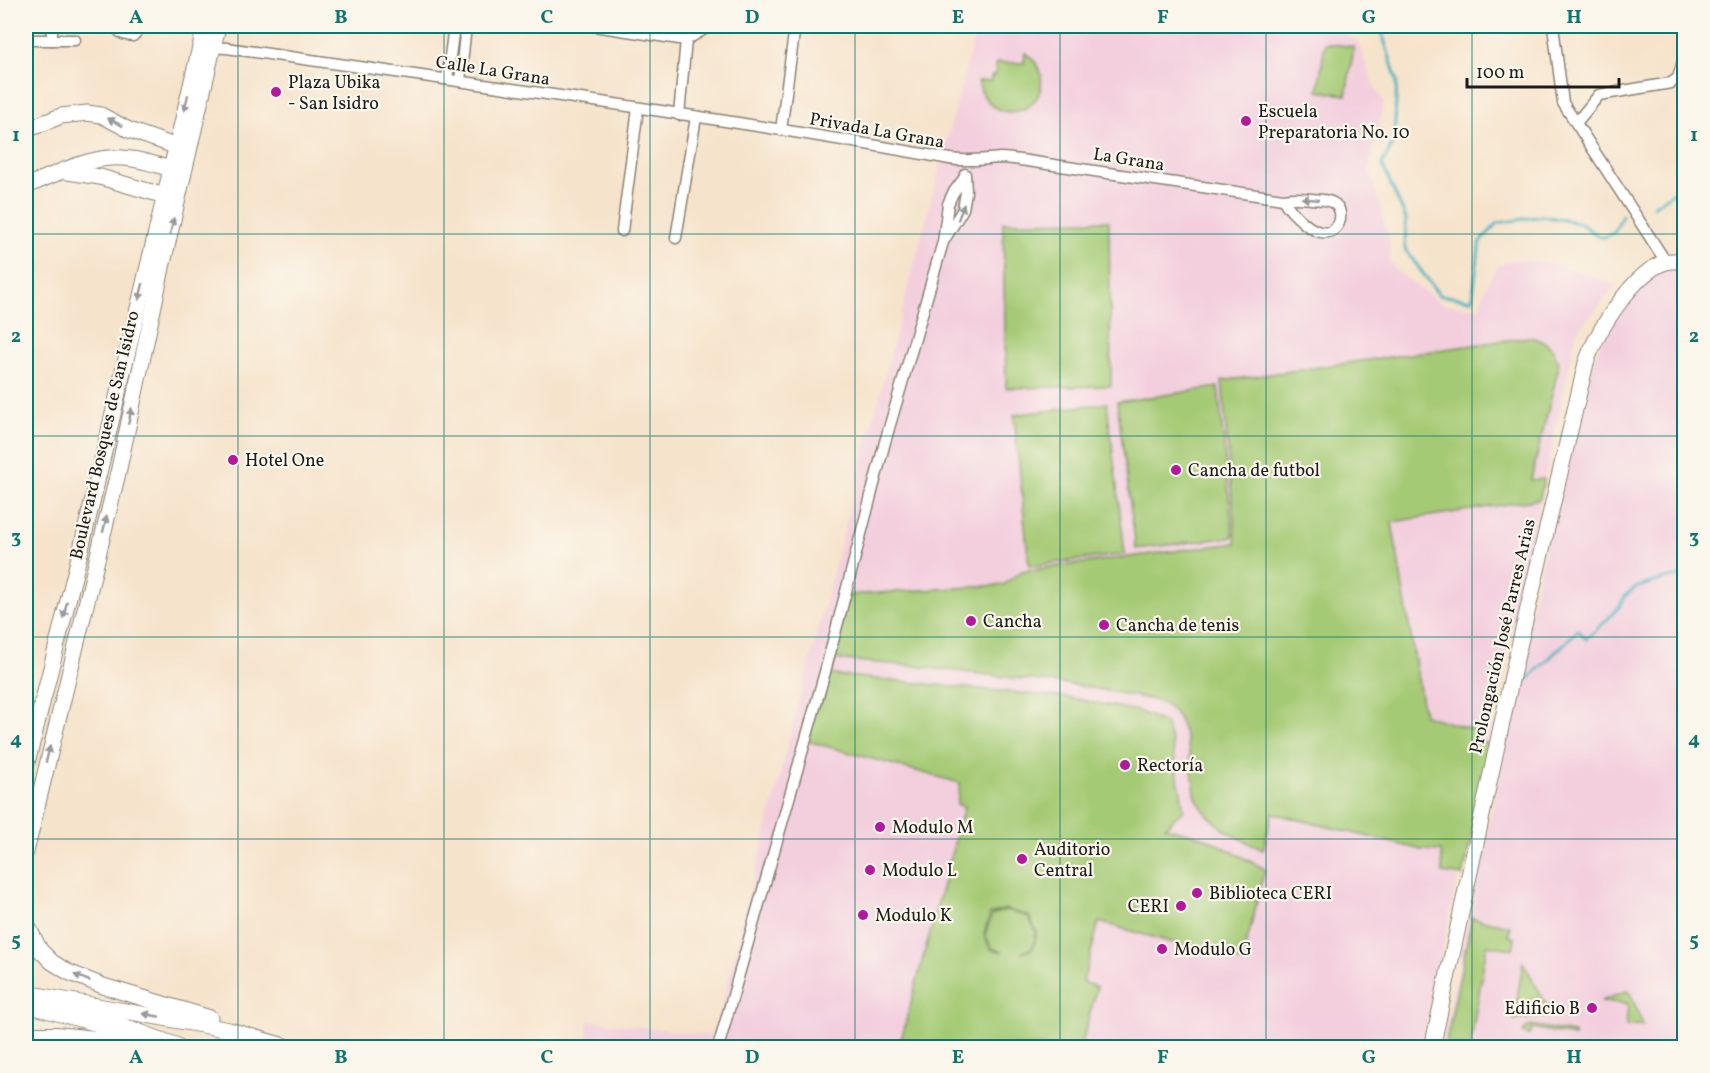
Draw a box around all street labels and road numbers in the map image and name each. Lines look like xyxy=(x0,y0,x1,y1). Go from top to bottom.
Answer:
street label: Calle La Grana xyxy=(434,50,552,93)
street label: Privada La Grana xyxy=(807,107,946,156)
street label: La Grana xyxy=(1091,143,1166,178)
street label: Boulevard Bosques de San Isidro xyxy=(65,308,146,562)
street label: Prolongación José Parres Arias xyxy=(1464,516,1543,756)

